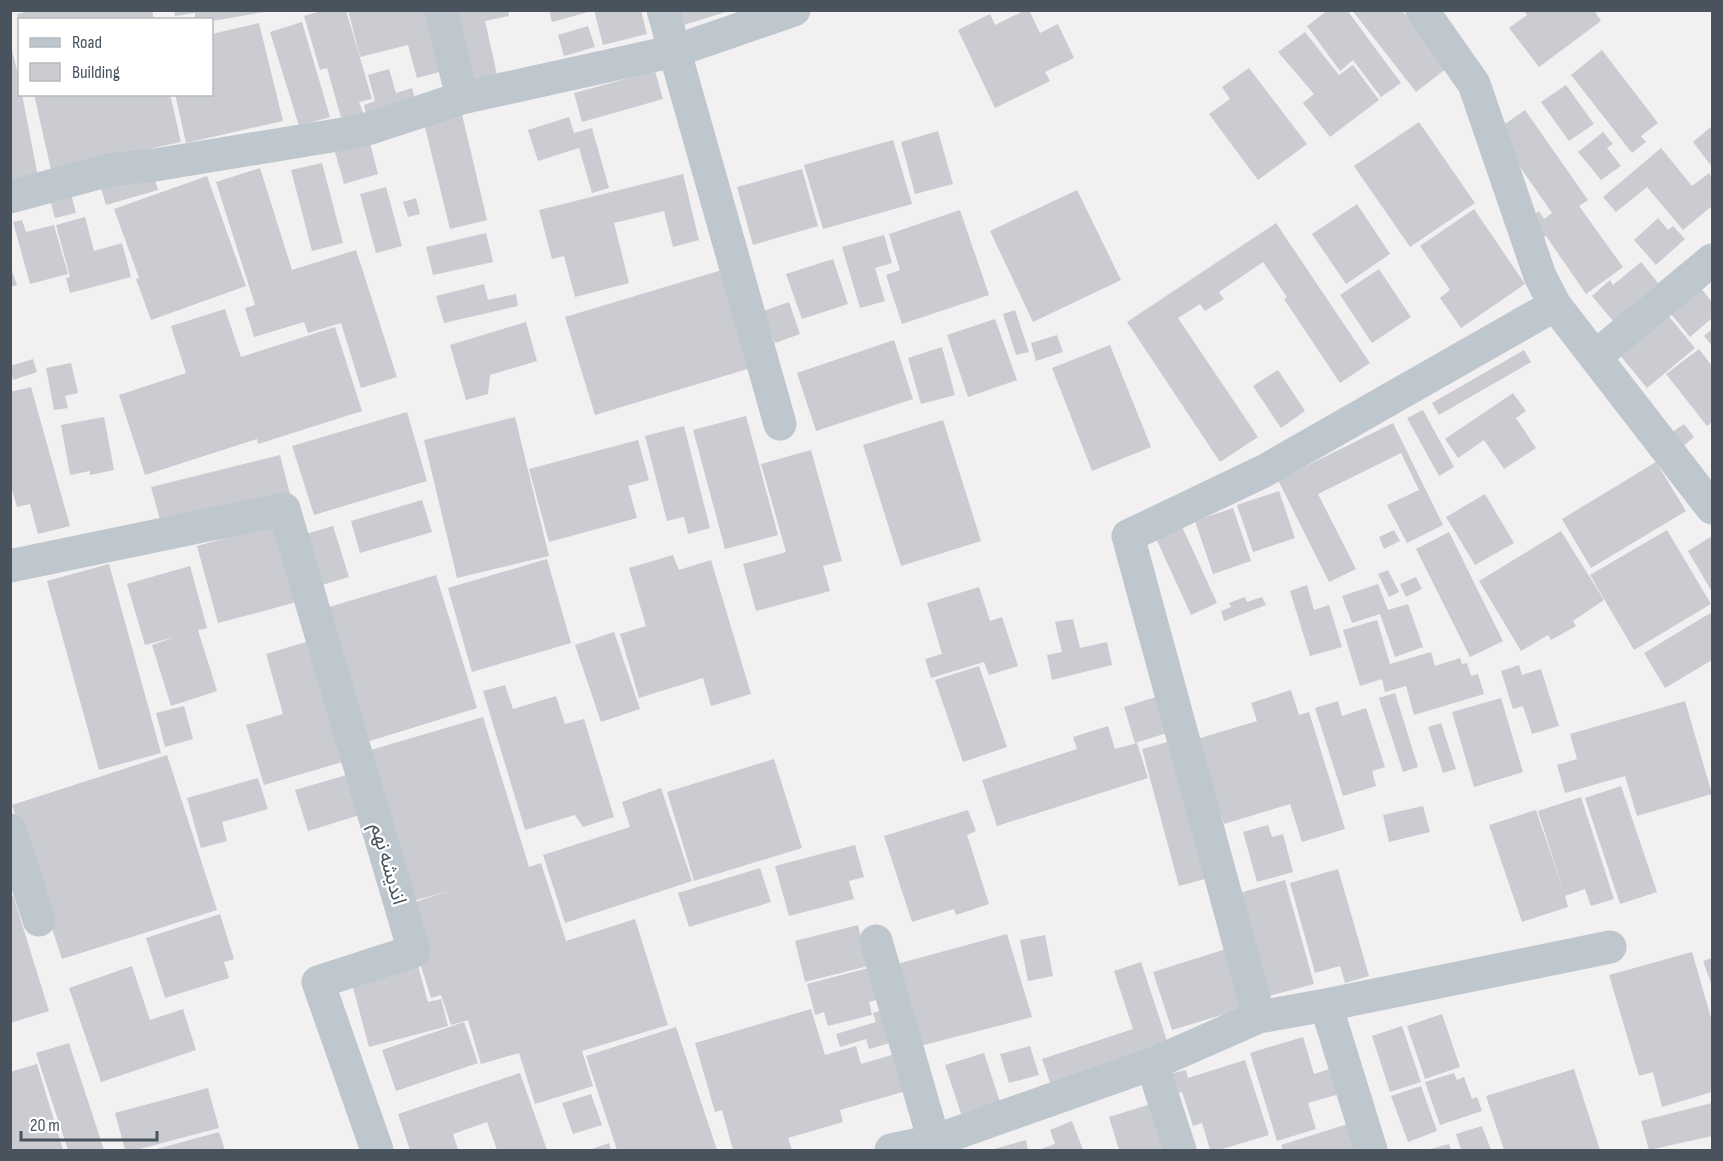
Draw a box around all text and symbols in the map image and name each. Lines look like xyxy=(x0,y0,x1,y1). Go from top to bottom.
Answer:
legend xyxy=(18,18,213,96)
text: Road xyxy=(72,32,102,53)
text: Building xyxy=(72,62,120,83)
street label: اندیشه نهم xyxy=(363,821,411,908)
scale bar xyxy=(21,1104,158,1142)
text: 20 m xyxy=(30,1115,60,1136)

